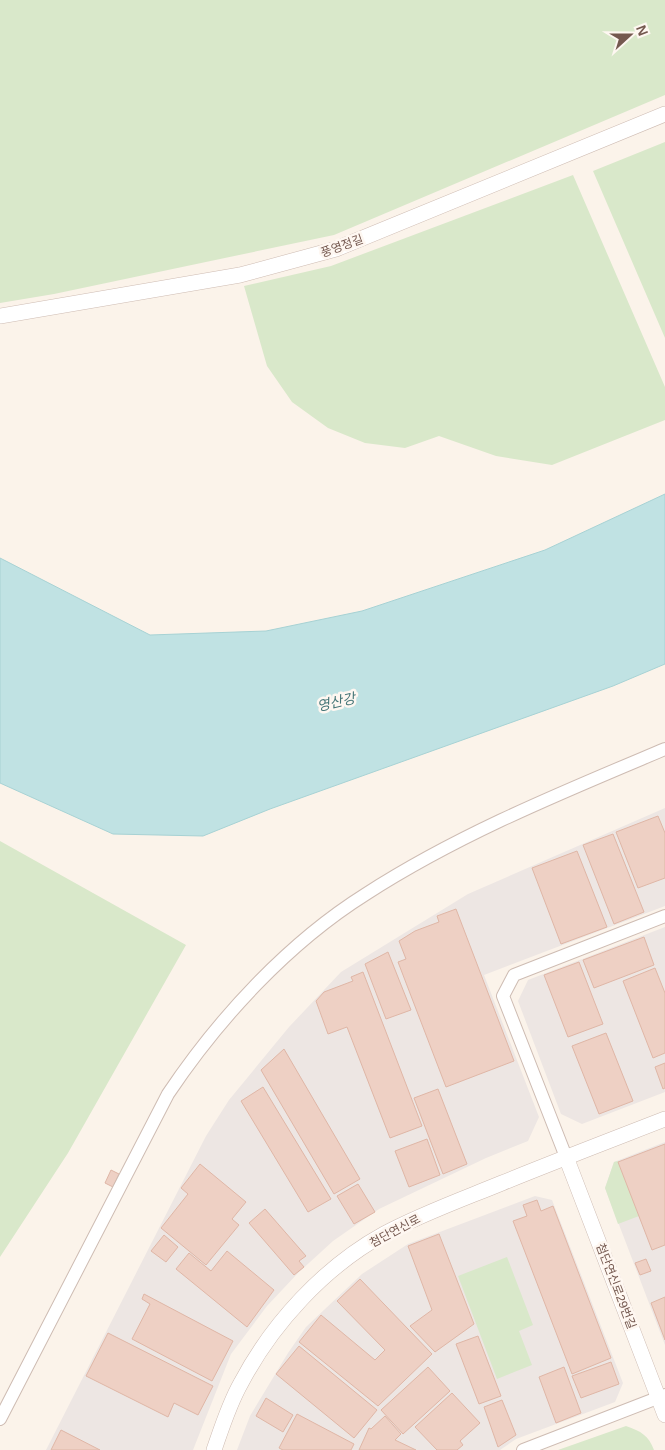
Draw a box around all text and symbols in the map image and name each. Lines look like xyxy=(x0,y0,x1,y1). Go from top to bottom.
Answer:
north arrow xyxy=(605,10,655,60)
text: N xyxy=(633,23,651,38)
street label: 풍영정길 xyxy=(319,232,365,260)
water label: 영산강 xyxy=(315,689,359,714)
street label: 첨단연신로 xyxy=(367,1212,423,1250)
street label: 첨단연신로29번길 xyxy=(593,1241,639,1331)

